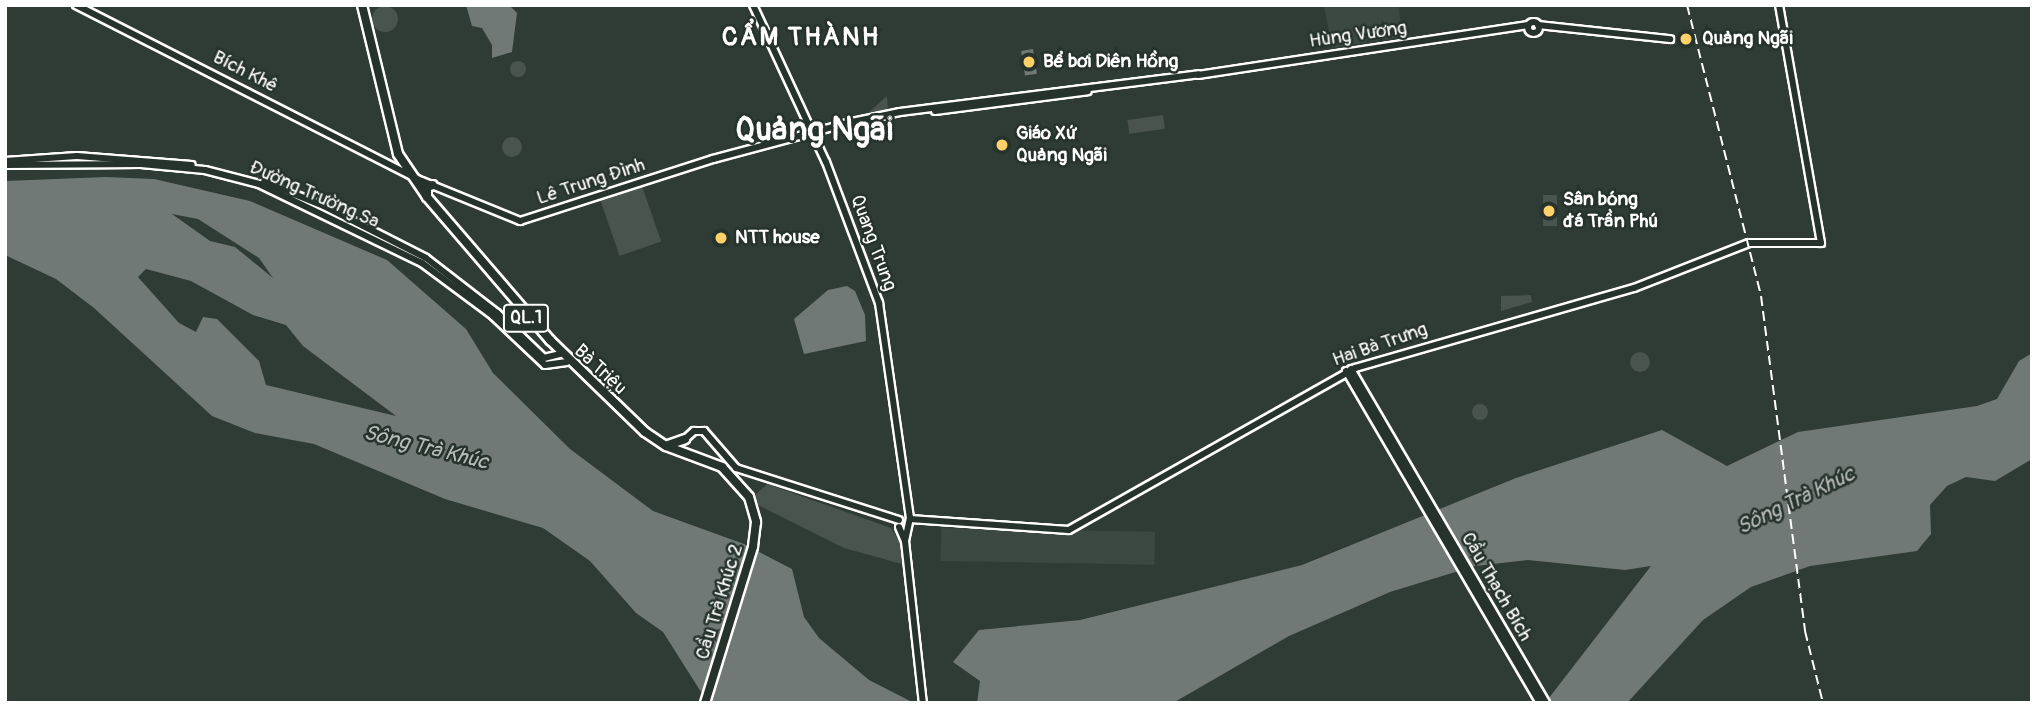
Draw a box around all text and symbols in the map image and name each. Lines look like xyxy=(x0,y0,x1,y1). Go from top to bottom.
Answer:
street label: Hùng Vương xyxy=(1308,17,1408,53)
district label: CẨM THÀNH xyxy=(723,22,879,54)
place label: Quảng Ngãi xyxy=(1702,28,1793,50)
marker: Quảng Ngãi xyxy=(1676,29,1696,49)
street label: Bích Khê xyxy=(209,46,281,98)
place label: Bể bơi Diên Hồng xyxy=(1043,51,1178,73)
marker: Bể bơi Diên Hồng xyxy=(1021,54,1037,70)
district label: Quảng Ngãi xyxy=(735,110,893,150)
place label: Giáo Xứ Quảng Ngãi xyxy=(1016,123,1107,167)
marker: Giáo Xứ Quảng Ngãi xyxy=(994,137,1010,153)
street label: Lê Trung Đình xyxy=(534,154,648,210)
street label: Đường Trường Sa xyxy=(246,156,382,234)
place label: Sân bóng đá Trần Phú xyxy=(1563,189,1658,233)
street label: Quang Trung xyxy=(845,192,901,294)
marker: Sân bóng đá Trần Phú xyxy=(1541,203,1557,219)
place label: NTT house xyxy=(735,227,820,249)
marker: NTT house xyxy=(713,230,729,246)
road number: QL.1 xyxy=(502,304,550,332)
street label: Hai Bà Trưng xyxy=(1330,318,1430,372)
street label: Bà Triệu xyxy=(569,340,631,400)
water label: Sông Trà Khúc xyxy=(361,420,491,476)
water label: Sông Trà Khúc xyxy=(1733,462,1859,540)
street label: Cầu Thạch Bích xyxy=(1456,529,1536,645)
street label: Cầu Trà Khúc 2 xyxy=(692,542,748,662)

